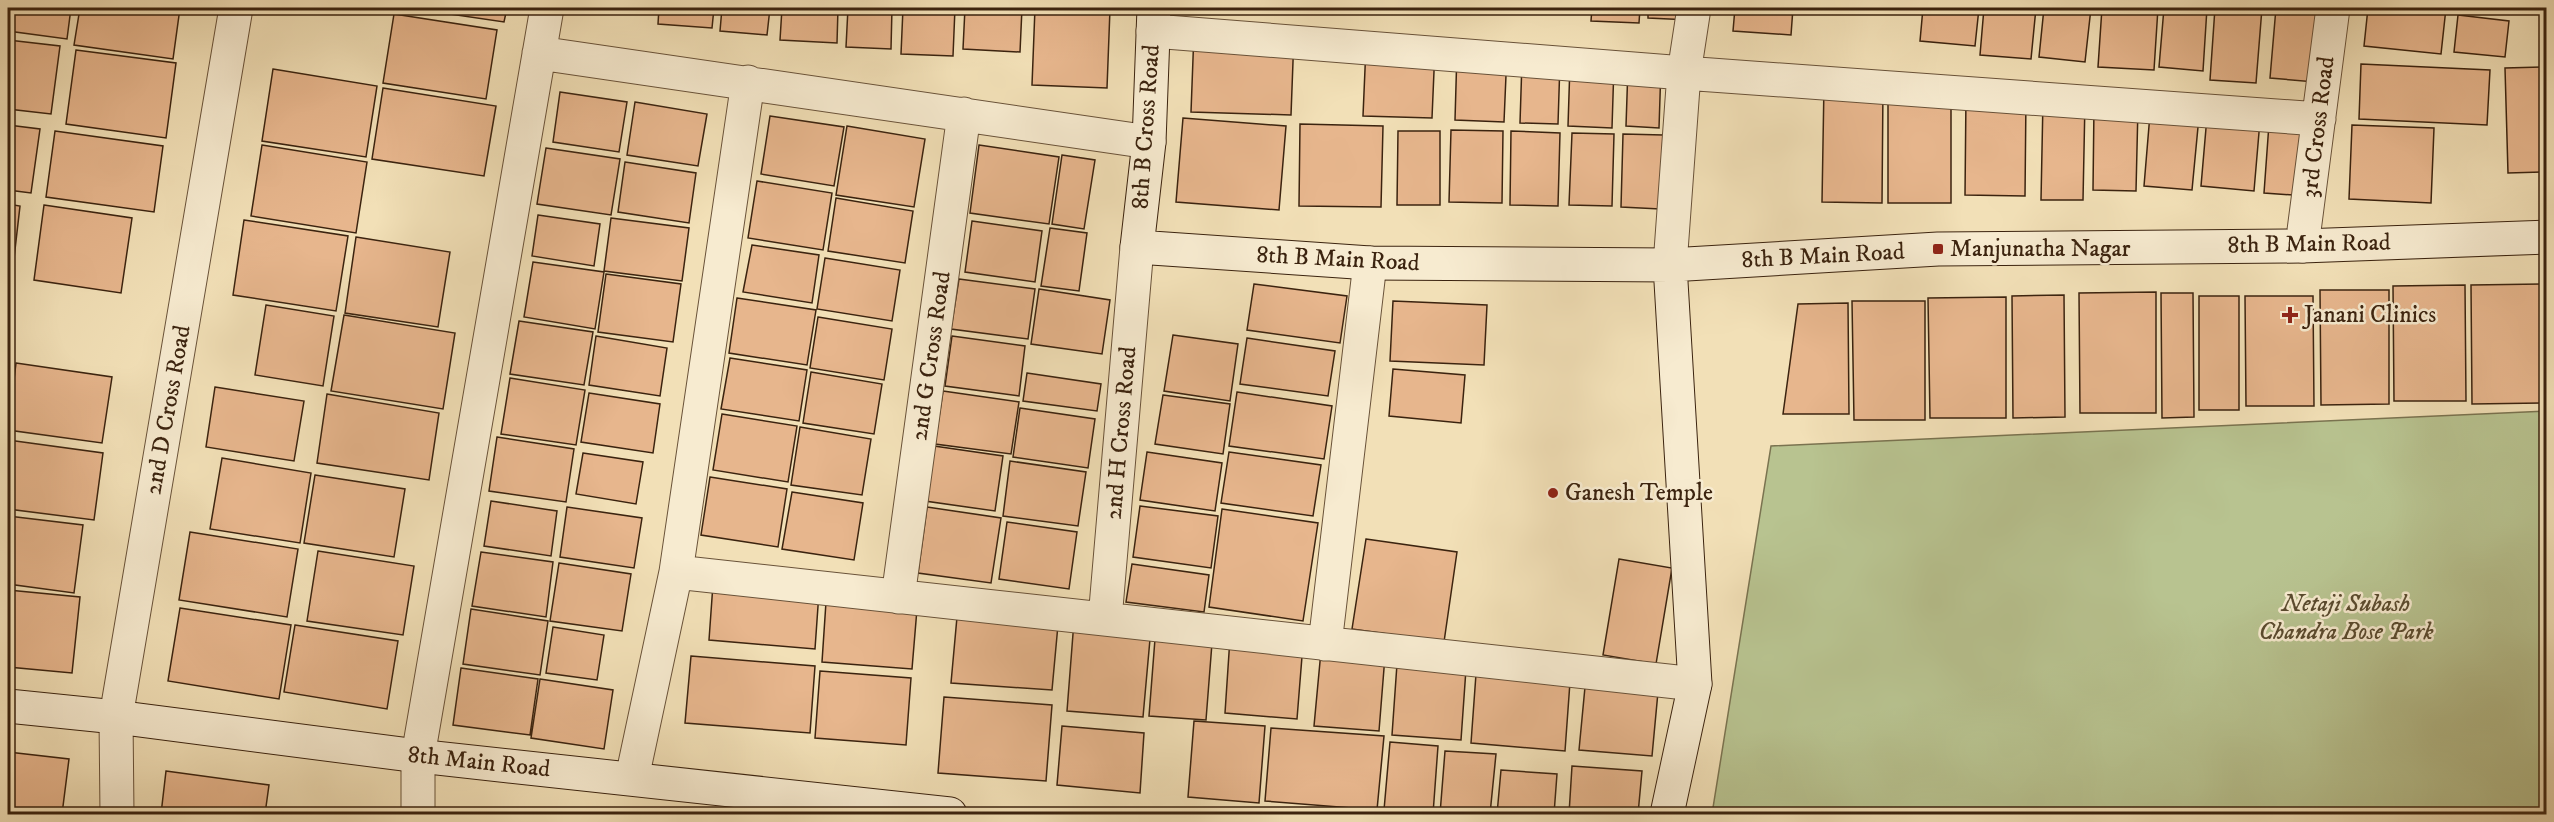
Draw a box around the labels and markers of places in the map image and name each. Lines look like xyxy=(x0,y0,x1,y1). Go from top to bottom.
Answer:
place label: Manjunatha Nagar xyxy=(1950,234,2131,264)
marker: Manjunatha Nagar xyxy=(1931,242,1945,256)
place label: Janani Clinics xyxy=(2302,300,2436,330)
marker: Janani Clinics xyxy=(2281,306,2299,324)
place label: Ganesh Temple xyxy=(1565,478,1713,508)
marker: Ganesh Temple xyxy=(1546,486,1560,500)

